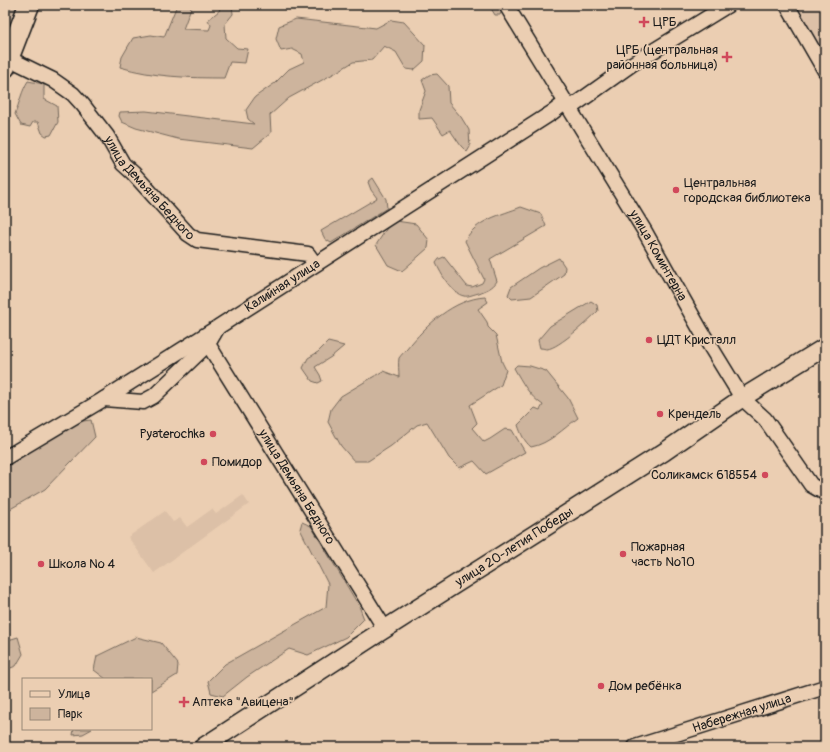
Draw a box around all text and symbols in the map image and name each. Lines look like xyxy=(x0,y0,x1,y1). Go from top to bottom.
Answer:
place label: ЦРБ xyxy=(653,14,677,30)
marker: ЦРБ xyxy=(638,16,650,28)
place label: ЦРБ (центральная районная больница) xyxy=(607,42,718,73)
marker: ЦРБ (центральная районная больница) xyxy=(721,51,733,63)
street label: улица Демьяна Бедного xyxy=(100,132,197,244)
place label: Центральная городская библиотека xyxy=(684,175,811,206)
marker: Центральная городская библиотека xyxy=(671,185,681,195)
street label: улица Коминтерна xyxy=(625,206,690,304)
street label: Калийная улица xyxy=(242,256,323,316)
place label: ЦДТ Кристалл xyxy=(657,332,736,348)
marker: ЦДТ Кристалл xyxy=(644,335,654,345)
place label: Крендель xyxy=(668,406,722,422)
marker: Крендель xyxy=(655,409,665,419)
street label: улица Демьяна Бедного xyxy=(254,425,338,547)
place label: Pyaterochka xyxy=(139,426,205,442)
marker: Pyaterochka xyxy=(208,429,218,439)
place label: Помидор xyxy=(212,454,262,470)
marker: Помидор xyxy=(199,457,209,467)
place label: Соликамск 618554 xyxy=(651,467,757,483)
marker: Соликамск 618554 xyxy=(760,470,770,480)
street label: улица 20-летия Победы xyxy=(452,504,576,591)
place label: Пожарная часть №10 xyxy=(631,539,695,570)
marker: Пожарная часть №10 xyxy=(618,549,628,559)
place label: Школа № 4 xyxy=(49,556,116,572)
marker: Школа № 4 xyxy=(36,559,46,569)
legend xyxy=(22,678,152,730)
place label: Дом ребёнка xyxy=(608,678,681,694)
marker: Дом ребёнка xyxy=(596,681,606,691)
text: Улица xyxy=(58,687,90,702)
street label: Набережная улица xyxy=(690,690,793,736)
place label: Аптека "Авицена" xyxy=(192,694,294,710)
marker: Аптека "Авицена" xyxy=(179,697,189,707)
text: Парк xyxy=(58,707,83,722)

